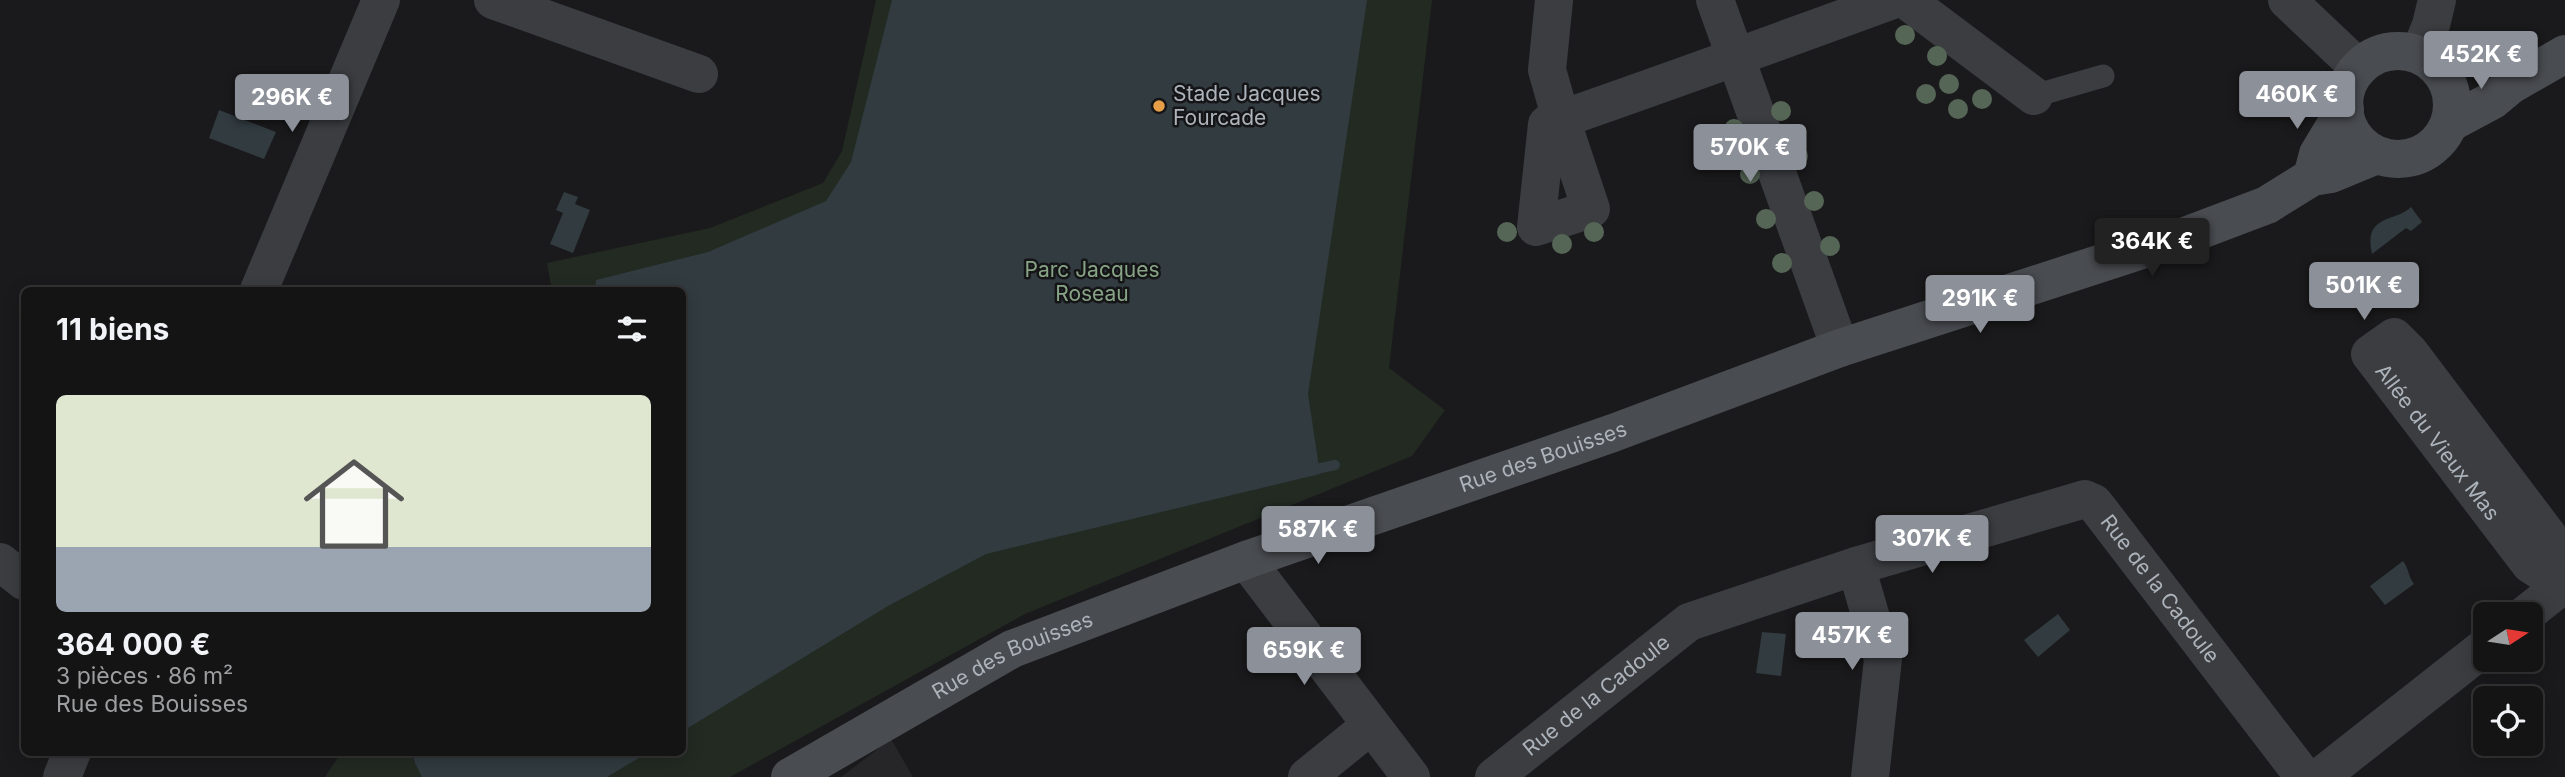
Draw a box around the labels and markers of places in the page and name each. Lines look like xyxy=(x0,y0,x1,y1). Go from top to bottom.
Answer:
pin: 452K € xyxy=(2424,32,2538,91)
pin: 460K € xyxy=(2240,72,2354,131)
pin: 296K € xyxy=(235,74,349,134)
place label: Stade Jacques Fourcade xyxy=(1173,81,1321,130)
marker: Stade Jacques Fourcade xyxy=(1151,98,1167,114)
pin: 570K € xyxy=(1693,124,1807,184)
pin: 364K € xyxy=(2095,218,2209,278)
pin: 501K € xyxy=(2307,262,2421,322)
pin: 291K € xyxy=(1923,276,2037,335)
pin: 587K € xyxy=(1261,506,1375,566)
pin: 307K € xyxy=(1875,516,1989,575)
pin: 457K € xyxy=(1795,612,1909,672)
pin: 659K € xyxy=(1247,628,1361,687)

